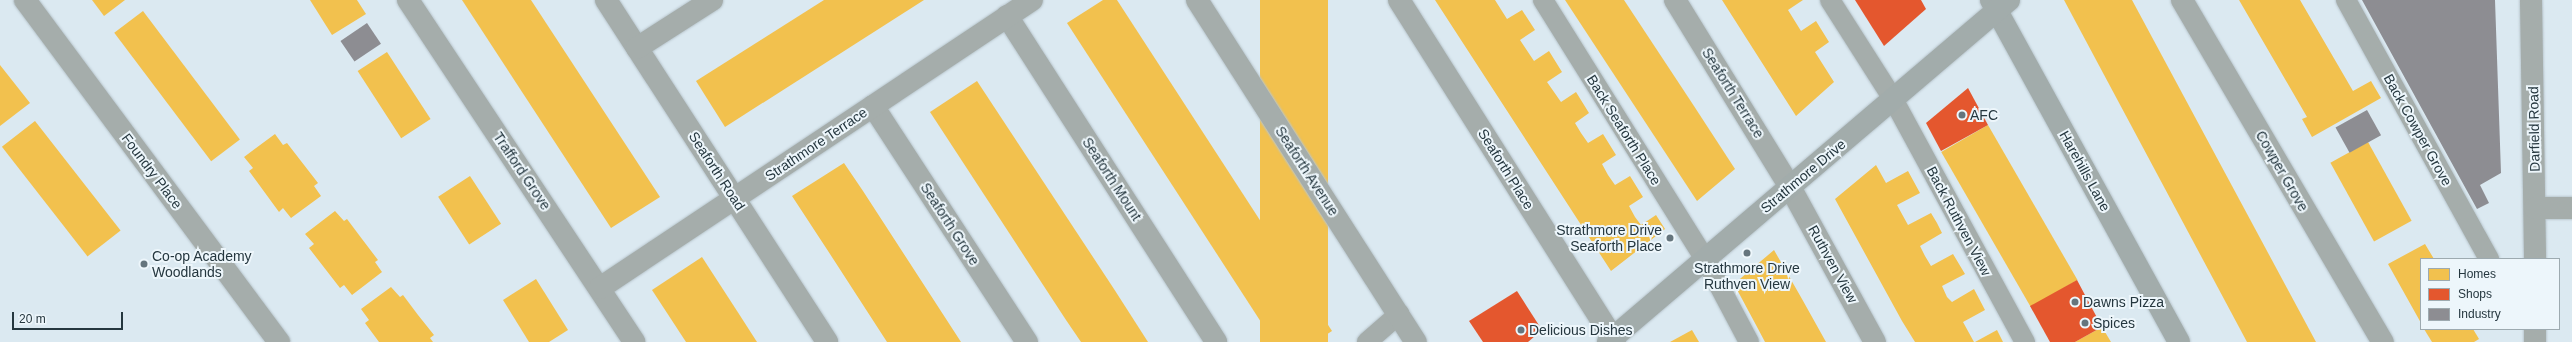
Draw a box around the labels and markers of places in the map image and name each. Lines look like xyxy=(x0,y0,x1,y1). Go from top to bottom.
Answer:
place label: AFC xyxy=(1970,107,1998,123)
marker: AFC xyxy=(1957,110,1967,120)
place label: Strathmore Drive Seaforth Place xyxy=(1556,222,1662,254)
marker: Strathmore Drive Seaforth Place xyxy=(1665,233,1675,243)
place label: Co-op Academy Woodlands xyxy=(152,248,252,280)
marker: Strathmore Drive Ruthven View xyxy=(1742,248,1752,258)
marker: Co-op Academy Woodlands xyxy=(139,259,149,269)
place label: Strathmore Drive Ruthven View xyxy=(1694,260,1800,292)
place label: Dawns Pizza xyxy=(2083,294,2164,310)
marker: Dawns Pizza xyxy=(2070,297,2080,307)
place label: Spices xyxy=(2093,315,2135,331)
marker: Spices xyxy=(2080,318,2090,328)
place label: Delicious Dishes xyxy=(1529,322,1632,338)
marker: Delicious Dishes xyxy=(1516,325,1526,335)

